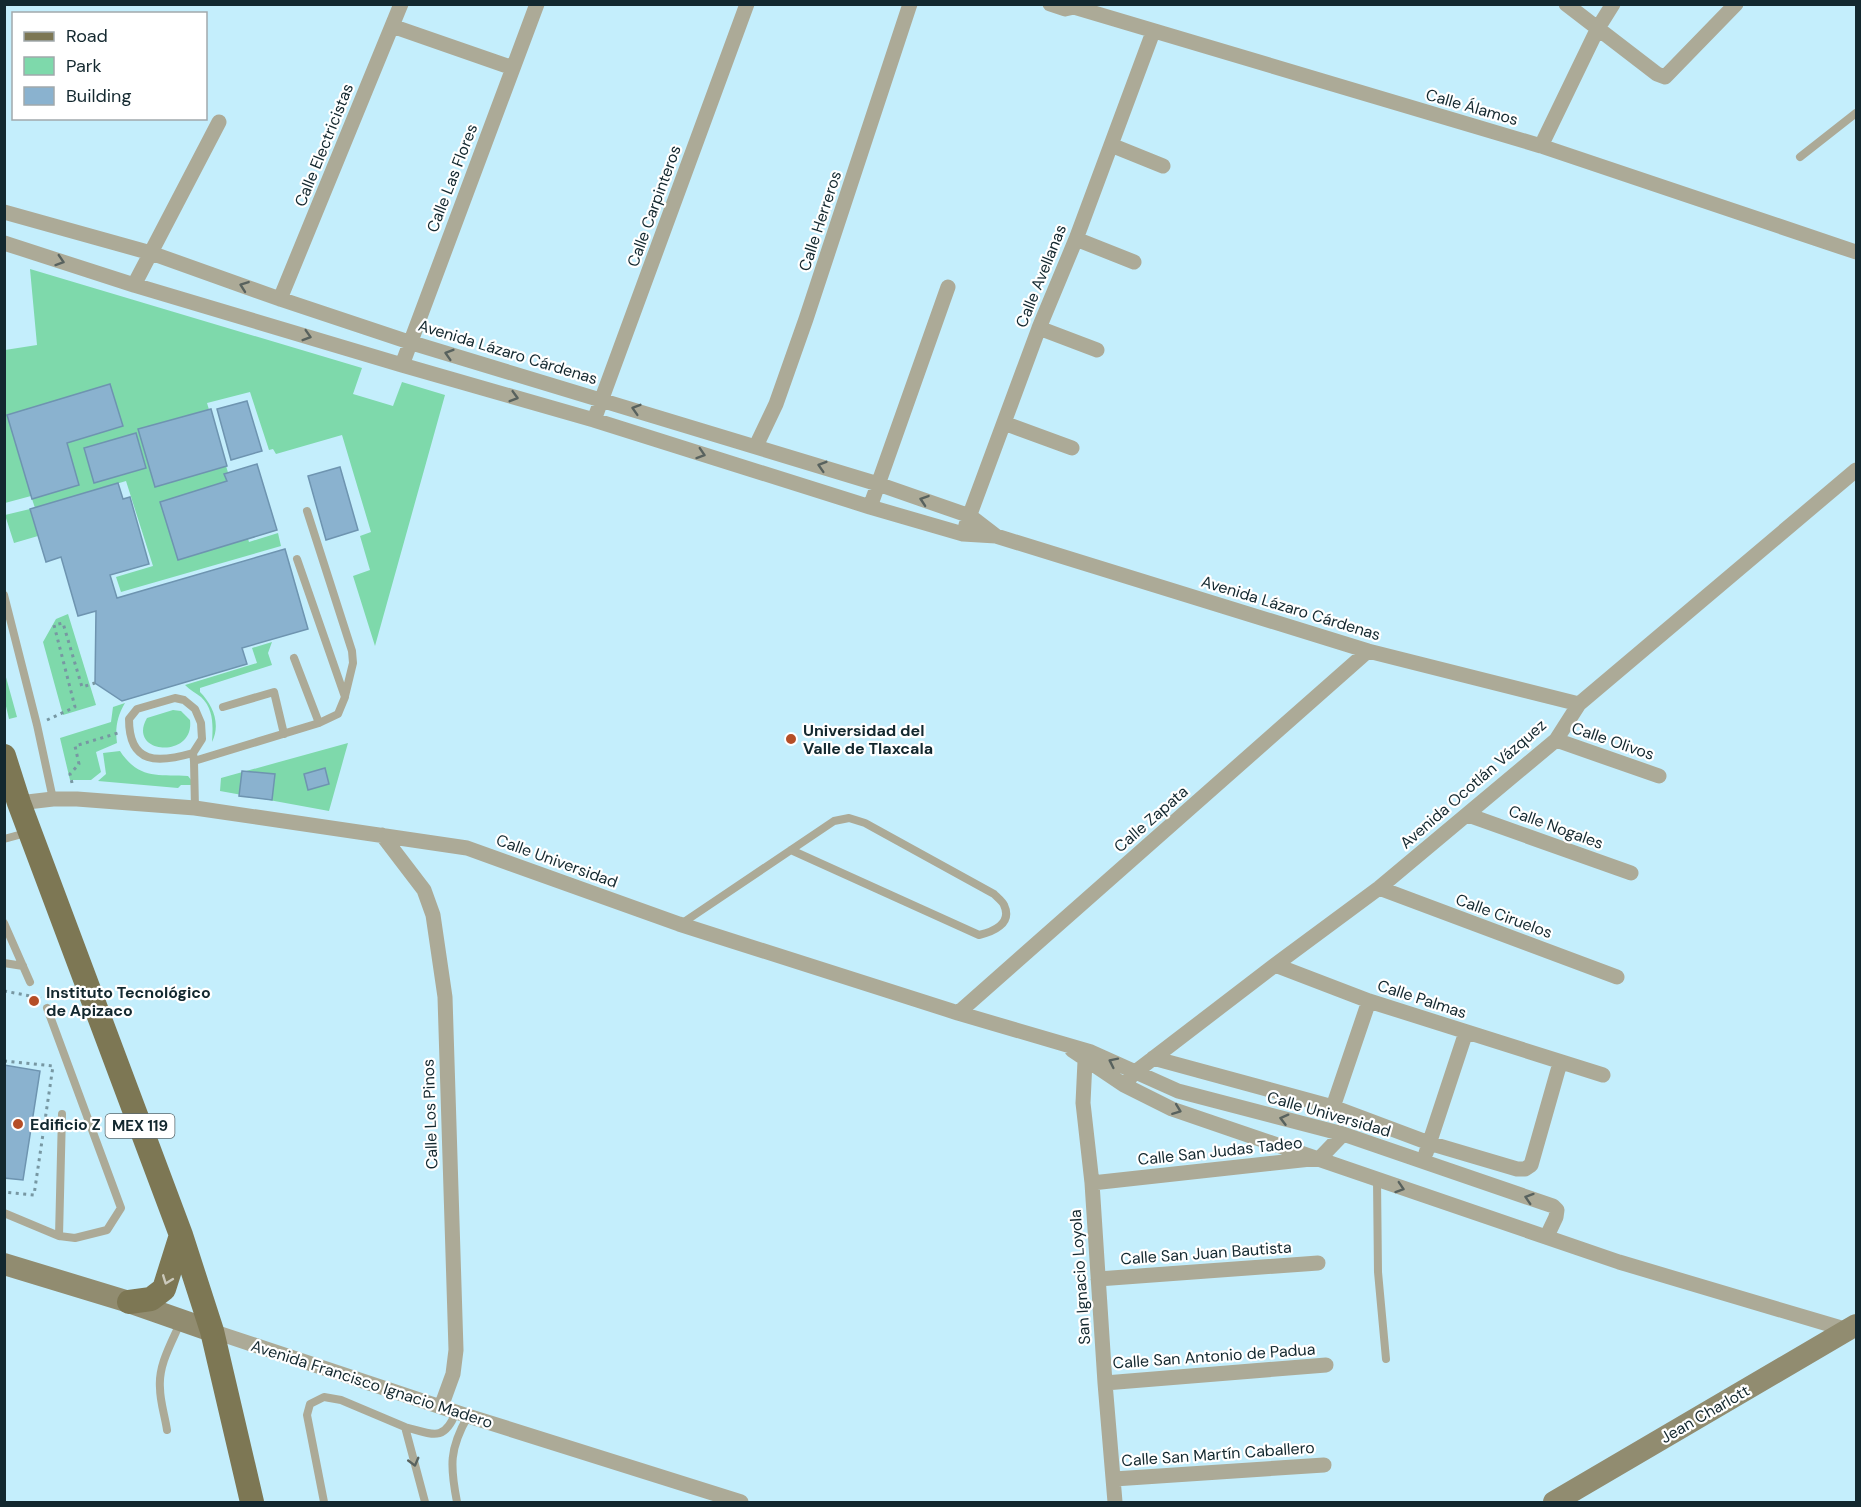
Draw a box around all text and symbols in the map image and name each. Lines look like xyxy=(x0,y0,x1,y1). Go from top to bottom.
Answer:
legend xyxy=(12,12,207,120)
text: Road xyxy=(66,24,108,48)
text: Park xyxy=(66,54,102,78)
street label: Calle Electricistas xyxy=(290,80,358,210)
text: Building xyxy=(66,84,131,108)
street label: Calle Álamos xyxy=(1423,84,1521,130)
street label: Calle Las Flores xyxy=(422,121,482,235)
street label: Calle Carpinteros xyxy=(622,142,686,270)
street label: Calle Herreros xyxy=(794,168,846,274)
street label: Calle Avellanas xyxy=(1011,221,1071,331)
one-way arrow xyxy=(54,254,65,266)
one-way arrow xyxy=(239,281,250,294)
street label: Avenida Lázaro Cárdenas xyxy=(416,315,600,389)
one-way arrow xyxy=(301,329,312,341)
one-way arrow xyxy=(444,349,455,361)
one-way arrow xyxy=(508,390,519,402)
one-way arrow xyxy=(631,404,642,416)
one-way arrow xyxy=(695,446,706,459)
one-way arrow xyxy=(817,461,828,473)
one-way arrow xyxy=(919,494,930,507)
street label: Avenida Lázaro Cárdenas xyxy=(1199,571,1383,645)
street label: Avenida Ocotlán Vázquez xyxy=(1396,715,1550,853)
street label: Calle Olivos xyxy=(1569,717,1657,765)
place label: Universidad del Valle de Tlaxcala xyxy=(803,720,933,759)
marker: Universidad del Valle de Tlaxcala xyxy=(784,732,798,746)
street label: Calle Zapata xyxy=(1110,781,1192,857)
street label: Calle Nogales xyxy=(1506,800,1606,854)
street label: Calle Universidad xyxy=(493,829,621,893)
street label: Calle Ciruelos xyxy=(1453,889,1555,943)
street label: Calle Palmas xyxy=(1375,975,1469,1023)
place label: Instituto Tecnológico de Apizaco xyxy=(46,982,211,1021)
marker: Instituto Tecnológico de Apizaco xyxy=(27,994,41,1008)
street label: Calle Los Pinos xyxy=(418,1058,442,1170)
one-way arrow xyxy=(1108,1058,1119,1070)
street label: Calle Universidad xyxy=(1265,1086,1393,1142)
one-way arrow xyxy=(1170,1103,1181,1115)
one-way arrow xyxy=(1279,1113,1289,1126)
place label: Edificio Z xyxy=(30,1114,101,1135)
road number: MEX 119 xyxy=(106,1114,174,1138)
marker: Edificio Z xyxy=(11,1117,25,1131)
street label: Calle San Judas Tadeo xyxy=(1137,1132,1303,1170)
one-way arrow xyxy=(1394,1180,1405,1193)
one-way arrow xyxy=(1524,1193,1535,1205)
street label: San Ignacio Loyola xyxy=(1065,1209,1095,1345)
street label: Calle San Juan Bautista xyxy=(1120,1237,1292,1269)
one-way arrow xyxy=(162,1274,174,1285)
street label: Avenida Francisco Ignacio Madero xyxy=(248,1335,496,1433)
street label: Calle San Antonio de Padua xyxy=(1112,1338,1316,1374)
street label: Jean Charlott xyxy=(1657,1380,1753,1448)
street label: Calle San Martín Caballero xyxy=(1121,1437,1315,1471)
one-way arrow xyxy=(407,1456,419,1467)

